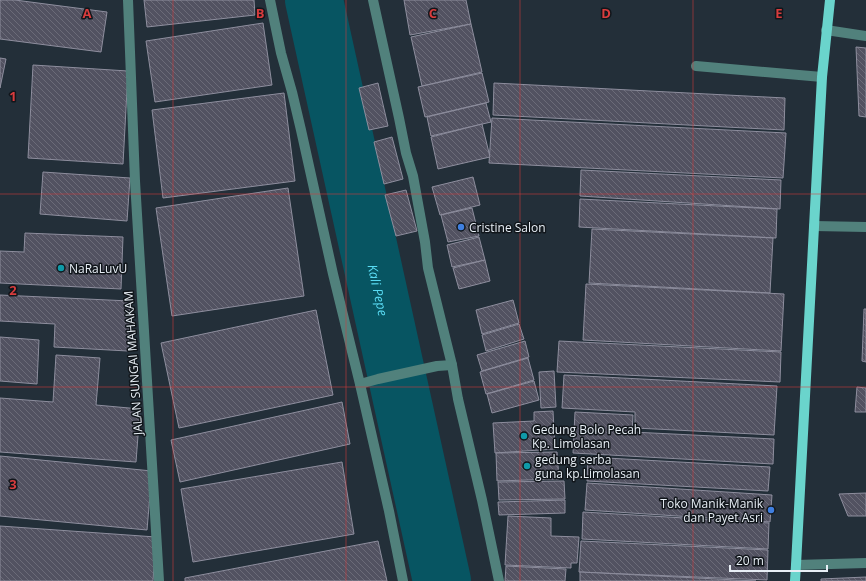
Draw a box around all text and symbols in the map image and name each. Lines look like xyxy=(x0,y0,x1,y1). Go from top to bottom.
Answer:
text: A xyxy=(83,4,92,22)
text: B xyxy=(256,4,265,22)
text: C xyxy=(429,4,437,22)
text: D xyxy=(601,4,611,22)
text: E xyxy=(775,4,783,22)
text: 1 xyxy=(9,87,17,105)
place label: Cristine Salon xyxy=(469,219,546,236)
marker: Cristine Salon xyxy=(456,222,466,232)
place label: NaRaLuvU xyxy=(69,260,127,277)
water label: Kali Pepe xyxy=(363,262,392,318)
marker: NaRaLuvU xyxy=(56,263,66,273)
text: 2 xyxy=(9,281,17,299)
street label: JALAN SUNGAI MAHAKAM xyxy=(119,290,147,437)
place label: Gedung Bolo Pecah Kp. Limolasan xyxy=(532,421,641,452)
marker: Gedung Bolo Pecah Kp. Limolasan xyxy=(519,431,529,441)
place label: gedung serba guna kp.Limolasan xyxy=(535,451,640,482)
marker: gedung serba guna kp.Limolasan xyxy=(522,461,532,471)
text: 3 xyxy=(9,475,17,493)
place label: Toko Manik-Manik dan Payet Asri xyxy=(660,495,764,526)
marker: Toko Manik-Manik dan Payet Asri xyxy=(766,505,776,515)
scale bar xyxy=(730,547,827,573)
text: 20 m xyxy=(736,552,764,569)

